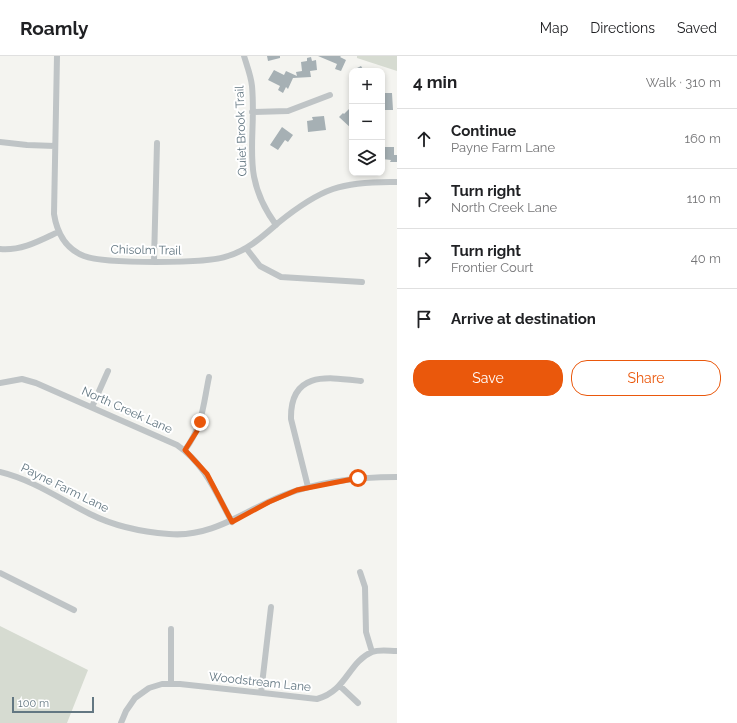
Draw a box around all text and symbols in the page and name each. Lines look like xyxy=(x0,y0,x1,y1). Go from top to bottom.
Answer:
text: Roamly xyxy=(20,17,88,39)
text: Map xyxy=(540,20,568,36)
text: Directions xyxy=(590,20,655,36)
text: Saved xyxy=(677,20,717,36)
map controls xyxy=(349,68,385,176)
button: + xyxy=(349,68,385,104)
text: 4 min xyxy=(413,72,457,92)
text: Walk · 310 m xyxy=(646,75,721,90)
street label: Quiet Brook Trail xyxy=(232,85,250,177)
button: − xyxy=(349,104,385,140)
text: Continue xyxy=(451,122,516,140)
icon: ahead xyxy=(413,128,435,150)
text: 160 m xyxy=(684,131,721,146)
button: layers xyxy=(349,140,385,176)
text: Payne Farm Lane xyxy=(451,140,555,155)
text: Turn right xyxy=(451,182,521,200)
icon: right xyxy=(413,188,435,210)
text: 110 m xyxy=(687,191,721,206)
text: North Creek Lane xyxy=(451,200,557,215)
street label: Chisolm Trail xyxy=(111,242,182,258)
text: Turn right xyxy=(451,242,521,260)
icon: right xyxy=(413,248,435,270)
text: 40 m xyxy=(691,251,721,266)
text: Frontier Court xyxy=(451,260,533,275)
icon: arrive xyxy=(413,308,435,330)
text: Arrive at destination xyxy=(451,310,596,328)
button: Save xyxy=(413,360,563,396)
button: Share xyxy=(571,360,721,396)
street label: North Creek Lane xyxy=(79,384,175,436)
route end xyxy=(191,413,209,431)
street label: Payne Farm Lane xyxy=(19,461,111,515)
route start xyxy=(349,469,367,487)
street label: Woodstream Lane xyxy=(208,670,312,694)
scale bar xyxy=(12,695,94,714)
text: 100 m xyxy=(18,697,49,710)

